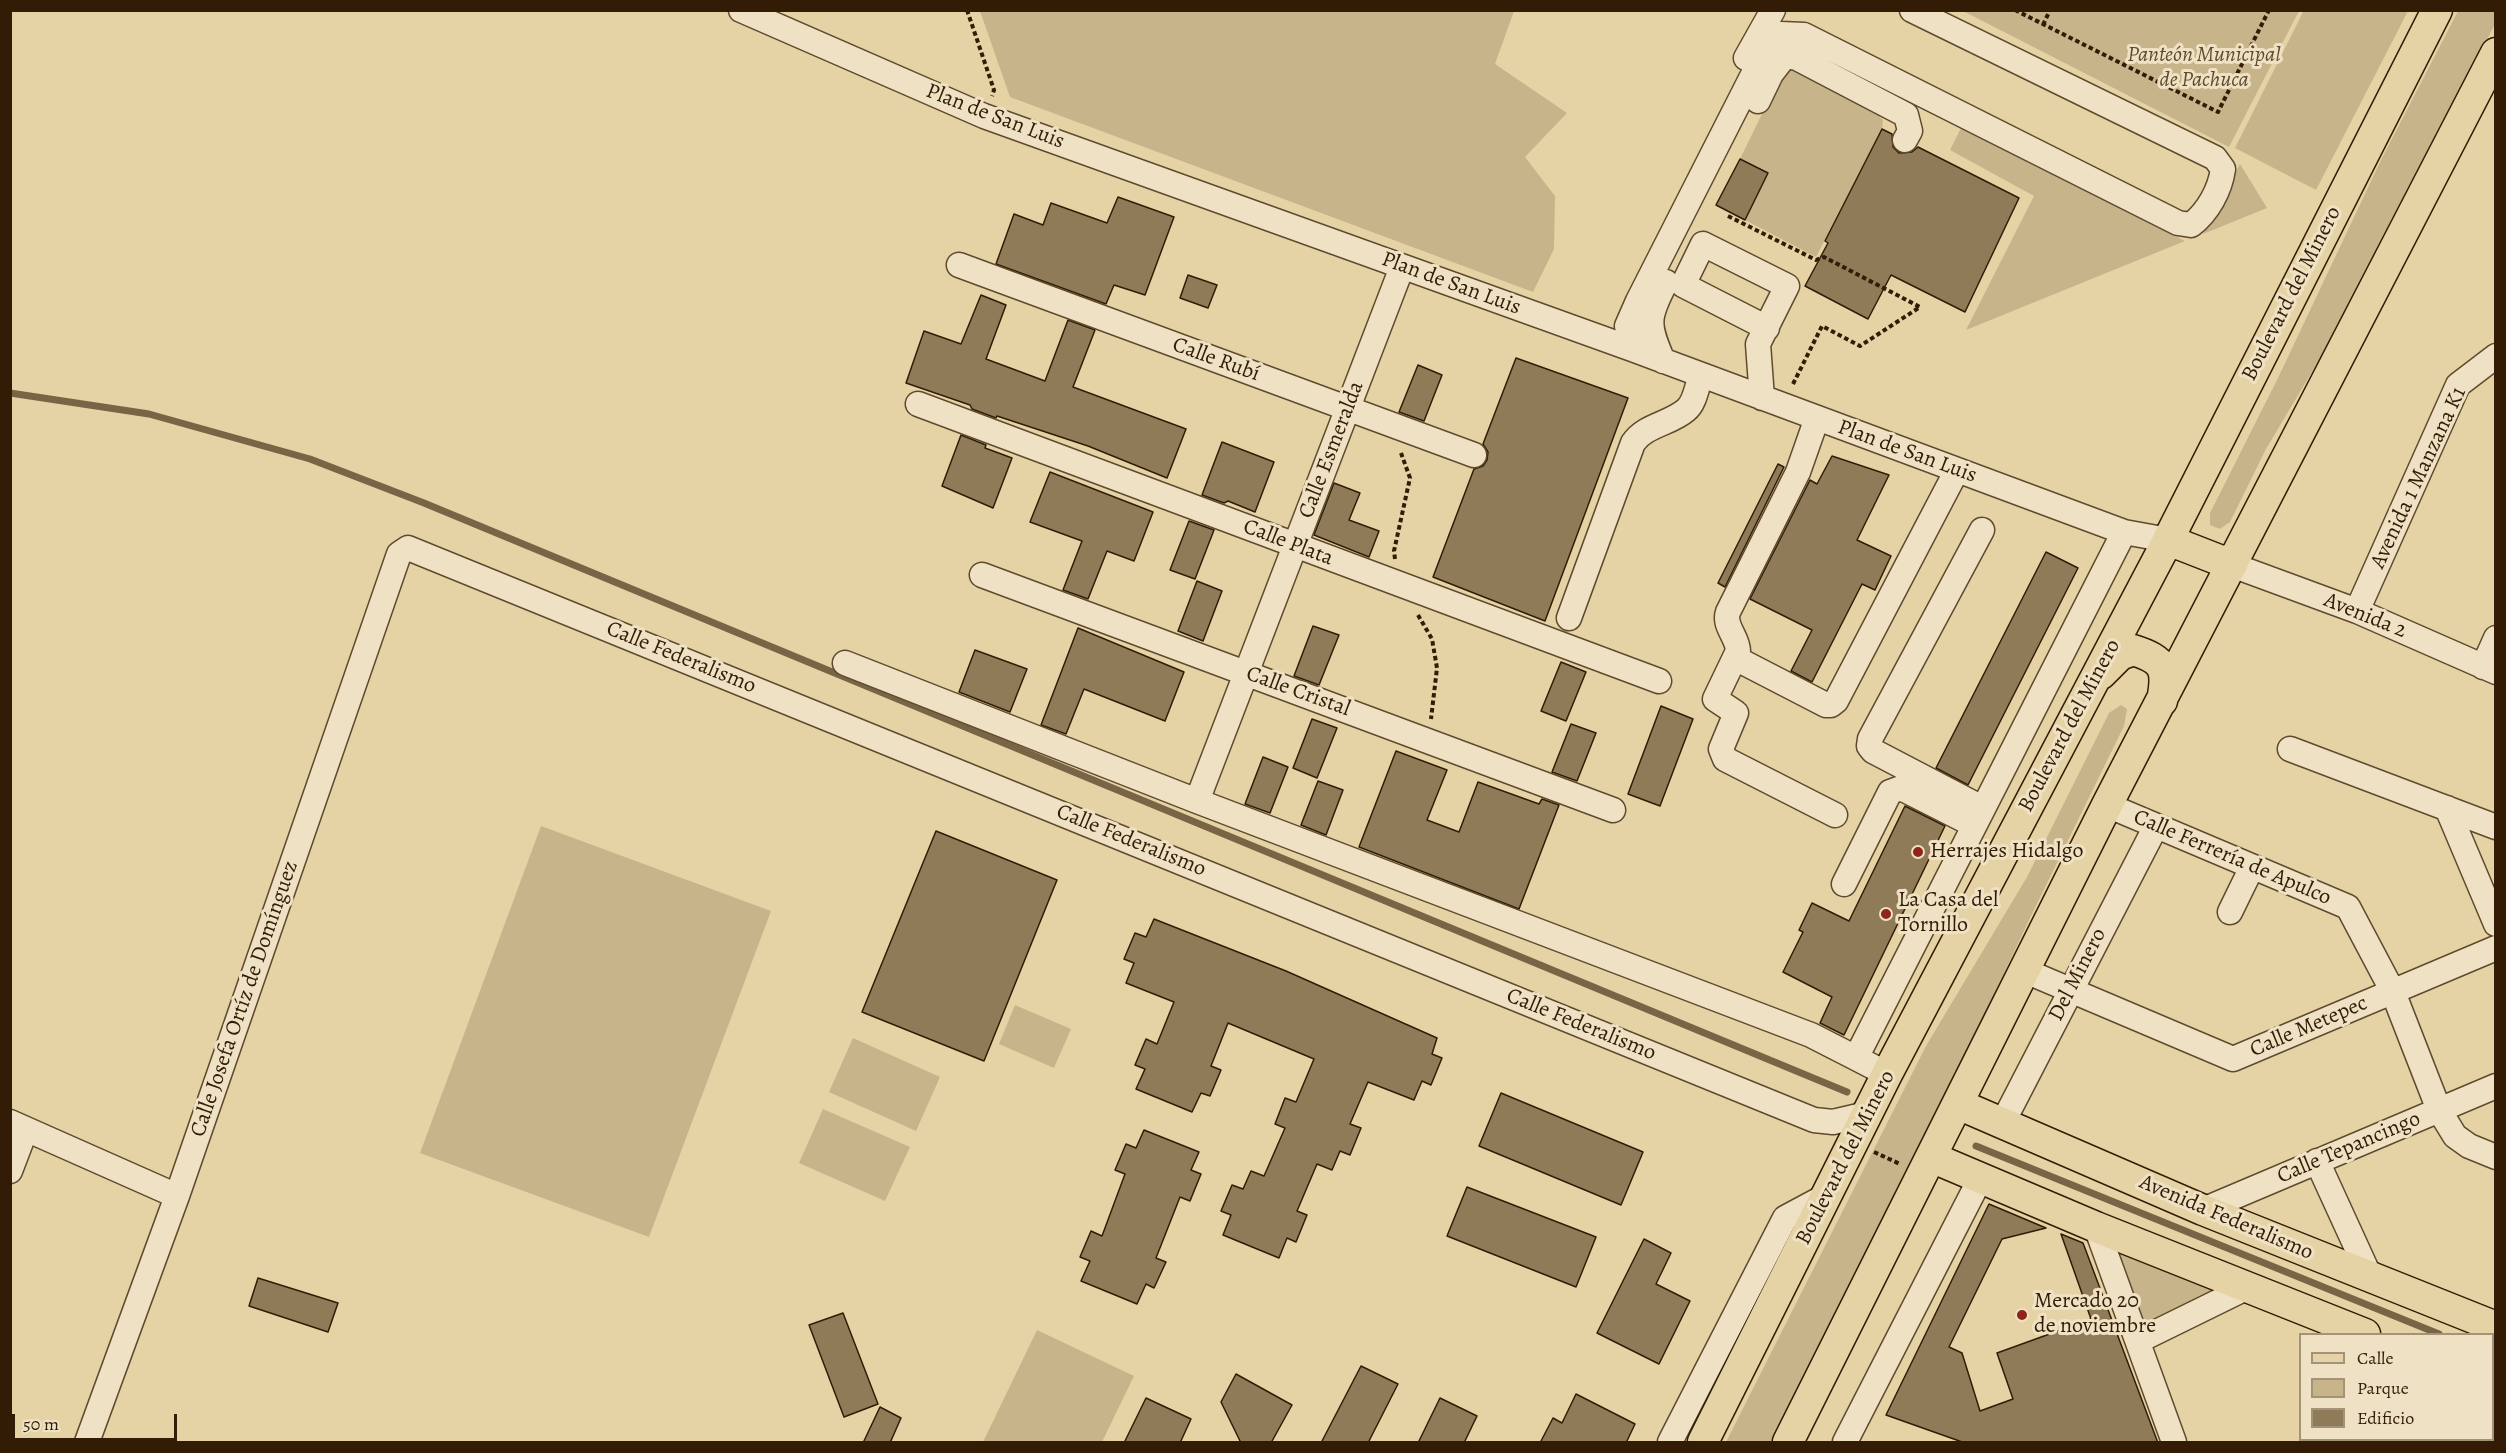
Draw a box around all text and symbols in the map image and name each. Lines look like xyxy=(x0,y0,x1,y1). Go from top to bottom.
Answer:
park label: Panteón Municipal de Pachuca xyxy=(2127,43,2281,94)
street label: Plan de San Luis xyxy=(922,78,1068,156)
street label: Boulevard del Minero xyxy=(2237,202,2347,386)
street label: Plan de San Luis xyxy=(1378,247,1524,321)
street label: Calle Rubí xyxy=(1169,332,1263,388)
street label: Calle Esmeralda xyxy=(1294,378,1370,522)
street label: Avenida 1 Manzana K1 xyxy=(2365,383,2473,573)
street label: Plan de San Luis xyxy=(1834,415,1980,489)
street label: Calle Plata xyxy=(1239,514,1337,572)
street label: Avenida 2 xyxy=(2320,587,2410,645)
street label: Calle Federalismo xyxy=(602,616,760,700)
street label: Boulevard del Minero xyxy=(2013,635,2127,817)
street label: Calle Cristal xyxy=(1242,661,1354,723)
street label: Calle Federalismo xyxy=(1052,799,1210,883)
street label: Calle Ferrería de Apulco xyxy=(2129,804,2335,912)
place label: Herrajes Hidalgo xyxy=(1930,839,2083,865)
marker: Herrajes Hidalgo xyxy=(1911,845,1925,859)
street label: Calle Josefa Ortíz de Domínguez xyxy=(185,858,305,1140)
place label: La Casa del Tornillo xyxy=(1898,888,1998,939)
marker: La Casa del Tornillo xyxy=(1879,907,1893,921)
street label: Del Minero xyxy=(2043,924,2113,1026)
street label: Calle Federalismo xyxy=(1502,983,1660,1067)
street label: Calle Metepec xyxy=(2246,990,2372,1064)
street label: Boulevard del Minero xyxy=(1791,1066,1901,1250)
street label: Calle Tepancingo xyxy=(2273,1106,2425,1190)
street label: Avenida Federalismo xyxy=(2135,1169,2317,1267)
place label: Mercado 20 de noviembre xyxy=(2034,1289,2156,1340)
marker: Mercado 20 de noviembre xyxy=(2015,1308,2029,1322)
legend xyxy=(2299,1333,2494,1441)
text: Calle xyxy=(2357,1346,2394,1370)
text: Parque xyxy=(2357,1376,2409,1400)
scale bar xyxy=(15,1402,180,1440)
text: Edificio xyxy=(2357,1406,2414,1430)
text: 50 m xyxy=(23,1412,59,1436)

